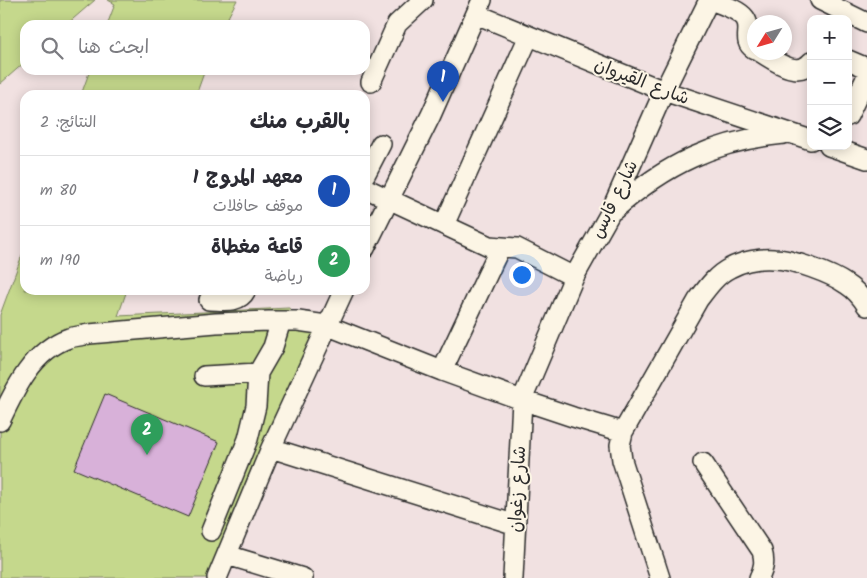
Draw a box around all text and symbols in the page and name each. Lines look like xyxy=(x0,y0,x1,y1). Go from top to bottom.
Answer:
north arrow xyxy=(747,15,792,60)
map controls xyxy=(807,15,852,150)
button: + xyxy=(807,15,852,60)
search box xyxy=(20,20,370,75)
text: ابحث هنا xyxy=(78,33,149,63)
icon: search xyxy=(38,34,66,62)
street label: شارع القيروان xyxy=(590,51,693,114)
button: − xyxy=(807,60,852,105)
pin: 1 xyxy=(427,61,459,102)
button: layers xyxy=(807,105,852,150)
text: بالقرب منك xyxy=(250,106,350,139)
text: النتائج: 2 xyxy=(40,110,97,135)
street label: شارع قابس xyxy=(584,155,647,244)
text: معهد المروج 1 xyxy=(193,163,303,193)
text: 80 m xyxy=(40,178,77,203)
text: 1 xyxy=(332,178,336,203)
text: موقف حافلات xyxy=(213,194,303,219)
text: قاعة مغطاة xyxy=(211,233,303,263)
text: 190 m xyxy=(40,248,80,273)
text: 2 xyxy=(329,248,339,273)
your location xyxy=(509,262,535,288)
text: رياضة xyxy=(265,264,303,289)
pin: 2 xyxy=(131,414,163,455)
street label: شارع زغوان xyxy=(502,445,535,533)

